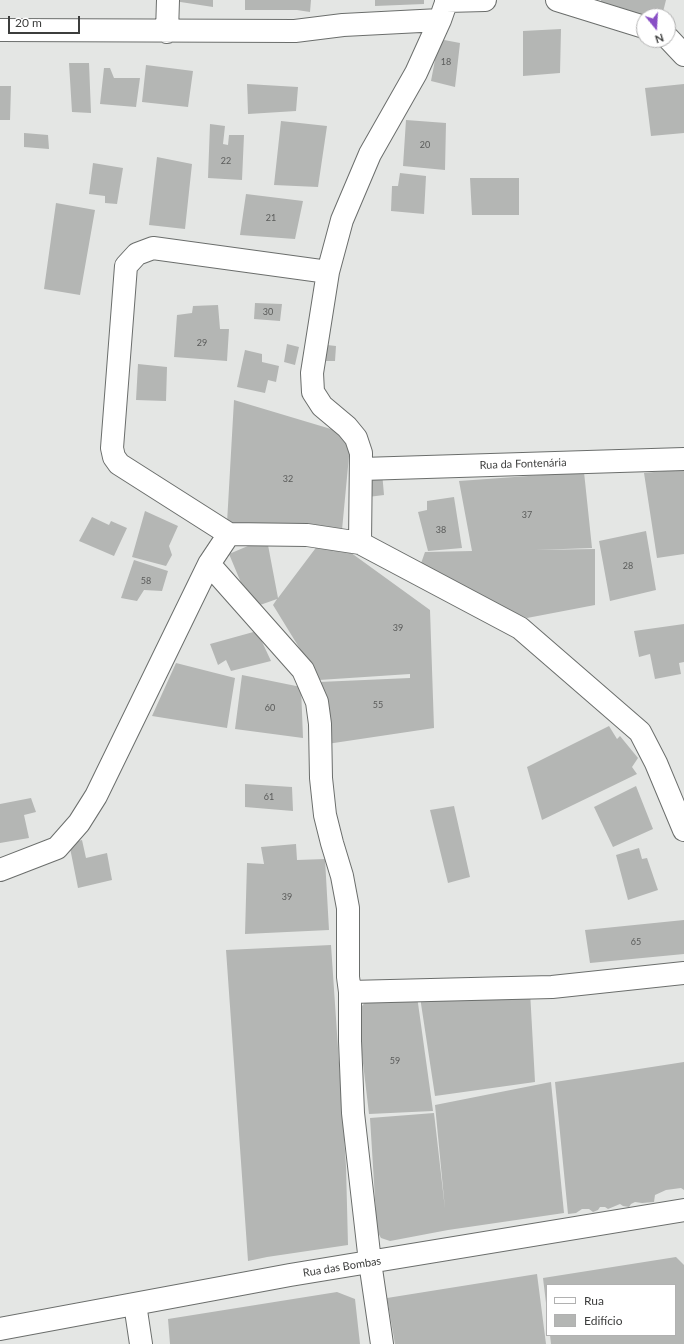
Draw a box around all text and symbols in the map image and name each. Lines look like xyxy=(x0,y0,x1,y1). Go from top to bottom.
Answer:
scale bar xyxy=(10,8,82,34)
north arrow xyxy=(636,8,676,48)
text: 20 m xyxy=(15,15,42,30)
text: N xyxy=(654,31,666,46)
house number: 18 xyxy=(441,57,451,67)
house number: 20 xyxy=(420,140,430,150)
house number: 22 xyxy=(221,156,231,166)
house number: 21 xyxy=(266,213,276,223)
house number: 30 xyxy=(263,307,273,317)
house number: 29 xyxy=(197,338,207,348)
street label: Rua da Fontenária xyxy=(479,456,567,472)
house number: 32 xyxy=(283,474,293,484)
house number: 37 xyxy=(522,510,532,520)
house number: 38 xyxy=(436,525,446,535)
house number: 28 xyxy=(623,561,633,571)
house number: 58 xyxy=(141,576,151,586)
house number: 39 xyxy=(393,623,403,633)
house number: 55 xyxy=(373,700,383,710)
house number: 60 xyxy=(265,703,275,713)
house number: 61 xyxy=(264,792,274,802)
house number: 39 xyxy=(282,892,292,902)
house number: 65 xyxy=(631,937,641,947)
house number: 59 xyxy=(390,1056,400,1066)
street label: Rua das Bombas xyxy=(302,1254,382,1280)
legend xyxy=(546,1284,676,1336)
text: Rua xyxy=(584,1293,604,1308)
text: Edifício xyxy=(584,1313,623,1328)

